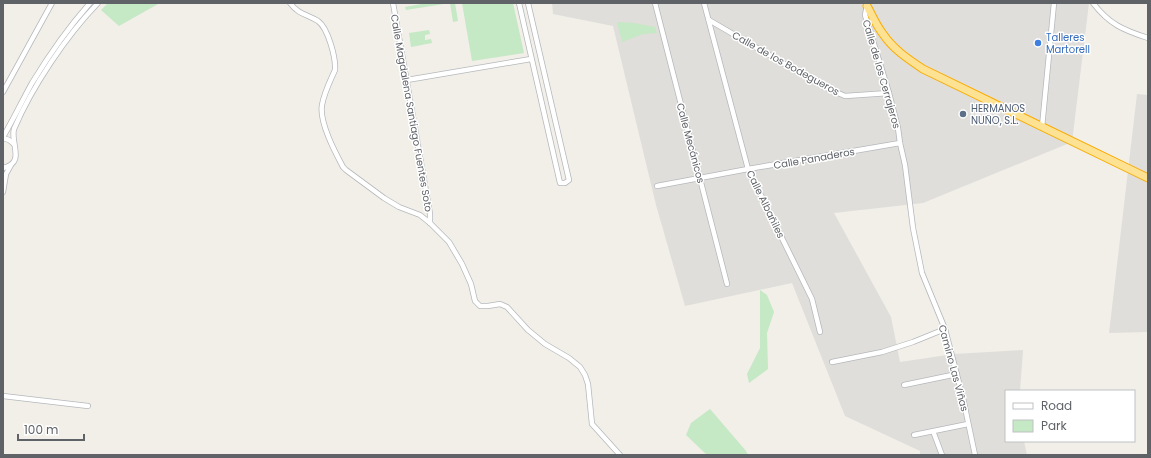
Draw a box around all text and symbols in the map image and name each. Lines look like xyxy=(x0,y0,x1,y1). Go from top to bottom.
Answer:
street label: Calle Magdalena Santiago Fuentes Soto xyxy=(387,13,436,213)
street label: Calle de los Cerrajeros xyxy=(859,18,904,130)
street label: Calle de los Bodegueros xyxy=(729,28,842,99)
place label: Talleres Martorell xyxy=(1046,30,1090,57)
marker: Talleres Martorell xyxy=(1033,38,1043,48)
street label: Calle Mecánicos xyxy=(673,101,708,185)
place label: HERMANOS NUÑO, S.L. xyxy=(971,101,1025,128)
marker: HERMANOS NUÑO, S.L. xyxy=(958,109,968,119)
street label: Calle Panaderos xyxy=(772,144,856,173)
street label: Calle Albañiles xyxy=(743,168,788,241)
street label: Camino Las Viñas xyxy=(935,323,972,413)
legend xyxy=(1005,390,1135,442)
text: Road xyxy=(1041,397,1072,414)
scale bar xyxy=(18,416,84,442)
text: Park xyxy=(1041,417,1068,434)
text: 100 m xyxy=(24,421,58,438)

